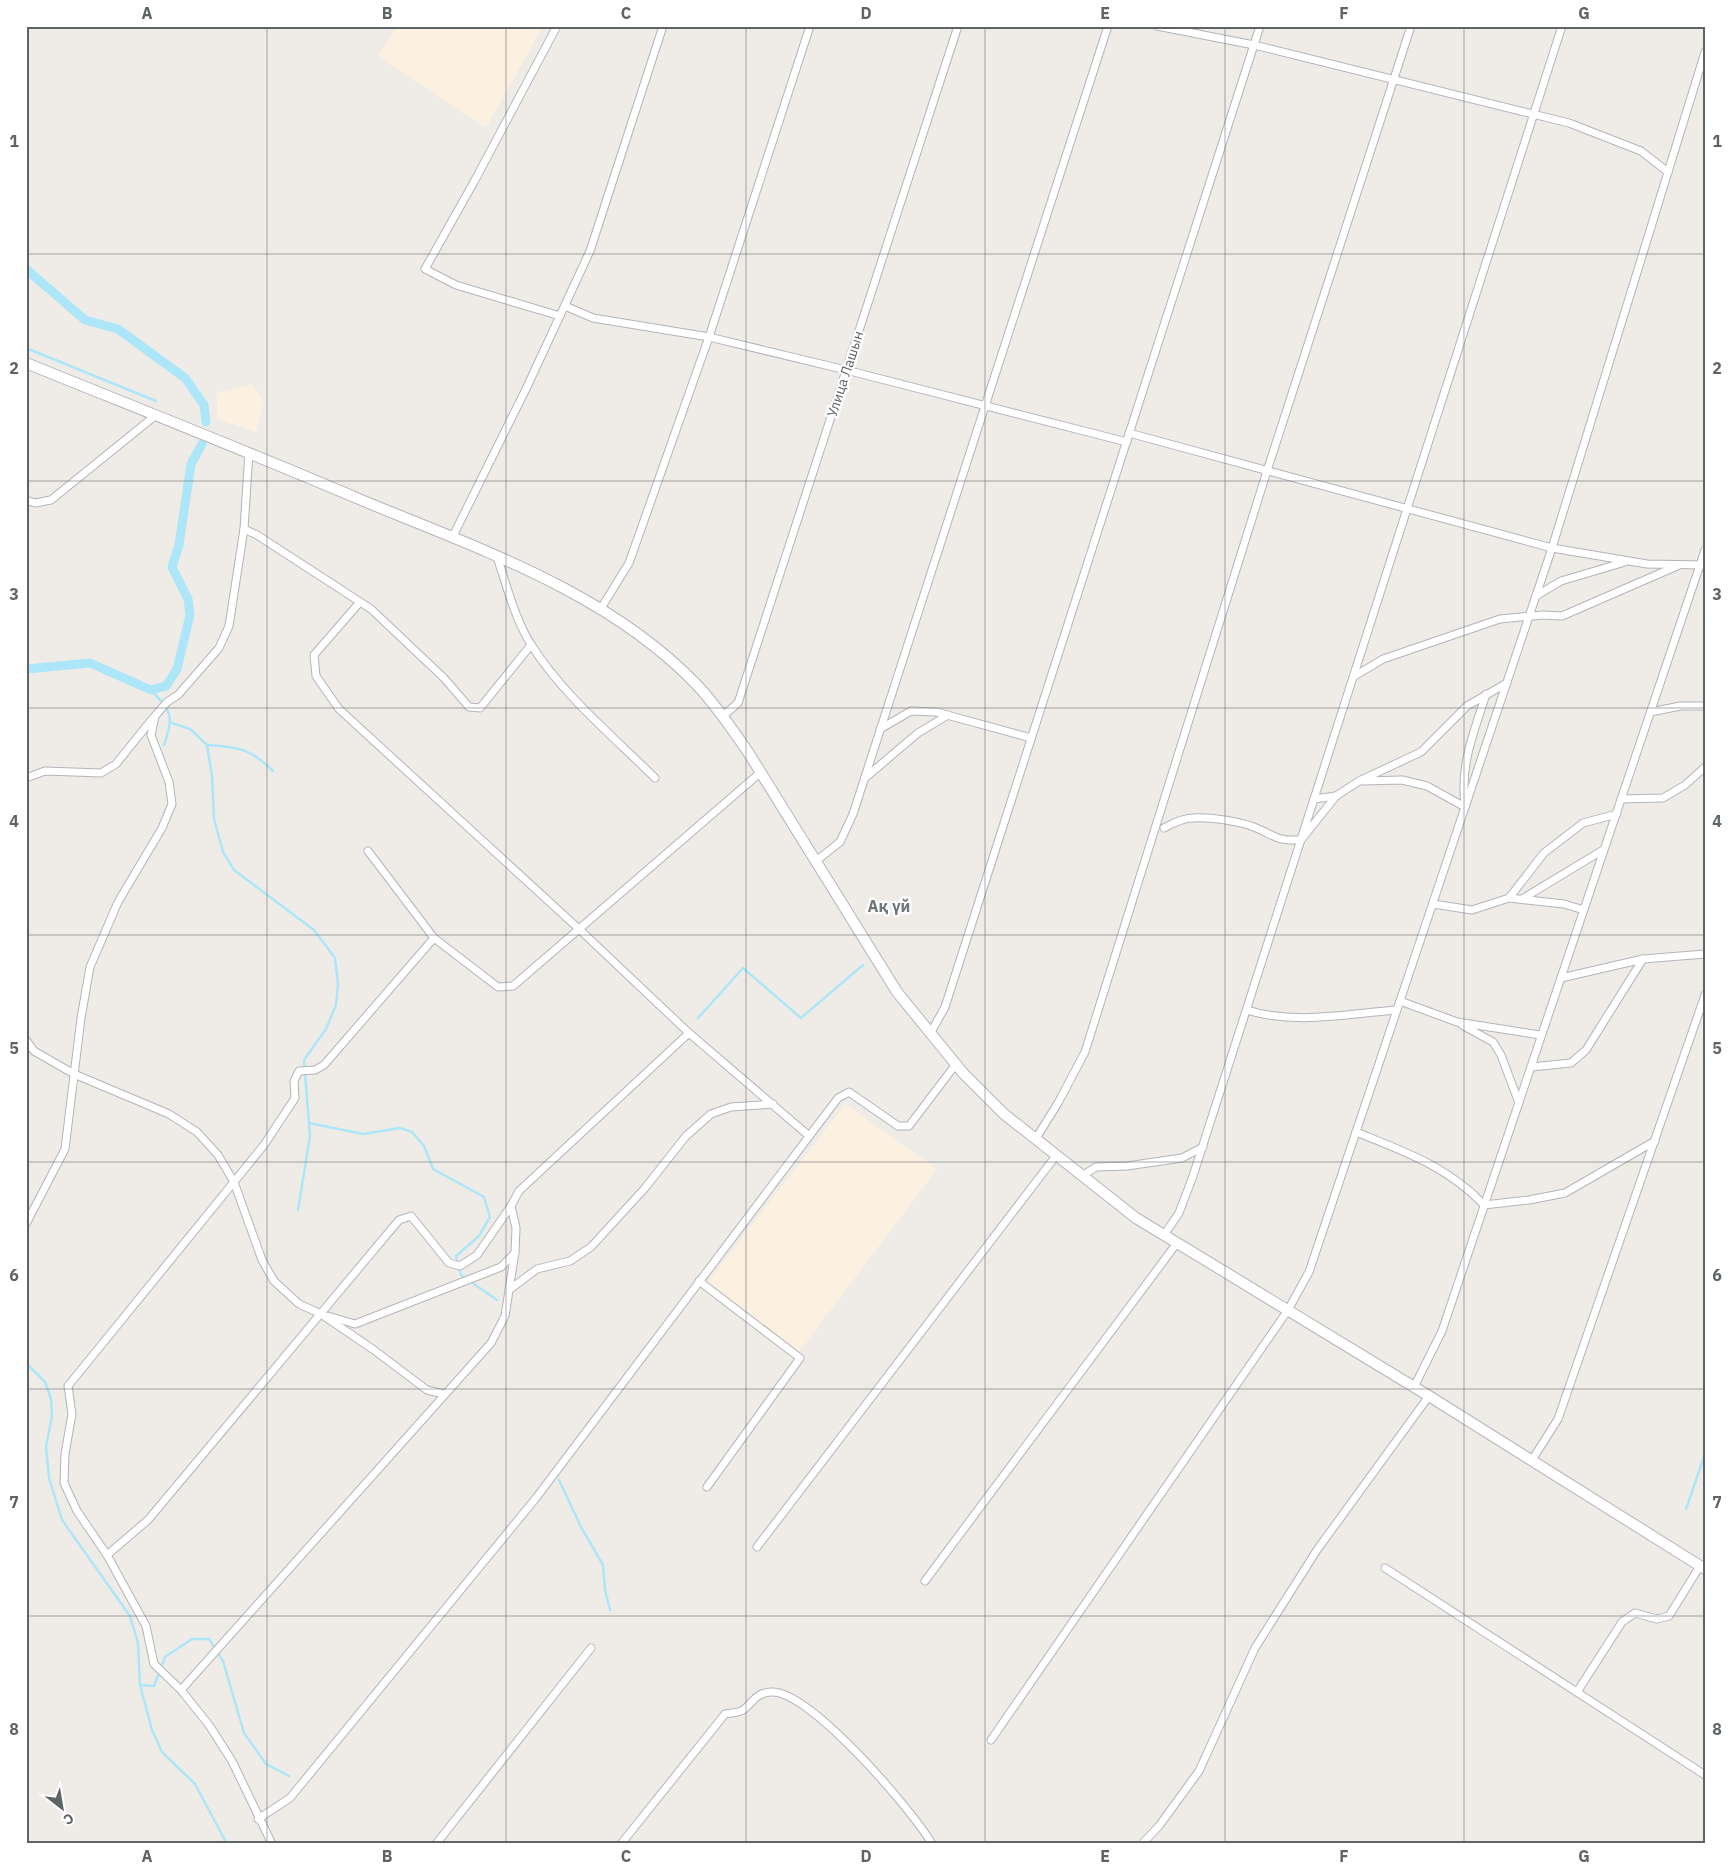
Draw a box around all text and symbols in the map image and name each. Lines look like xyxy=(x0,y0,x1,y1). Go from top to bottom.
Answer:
text: A xyxy=(142,3,153,23)
text: B xyxy=(382,3,393,23)
text: C xyxy=(621,3,631,23)
text: D xyxy=(860,3,872,23)
text: E xyxy=(1100,3,1110,23)
text: F xyxy=(1339,3,1349,23)
text: G xyxy=(1578,3,1590,23)
text: 1 xyxy=(9,131,19,151)
text: 1 xyxy=(1712,131,1722,151)
street label: Улица Лашын xyxy=(823,329,867,419)
text: 2 xyxy=(9,358,19,378)
text: 2 xyxy=(1712,358,1722,378)
text: 3 xyxy=(9,584,19,604)
text: 3 xyxy=(1712,584,1722,604)
text: 4 xyxy=(9,811,19,831)
text: 4 xyxy=(1712,811,1722,831)
district label: Ақ үй xyxy=(868,896,910,916)
text: 5 xyxy=(9,1038,19,1058)
text: 5 xyxy=(1712,1038,1722,1058)
text: 6 xyxy=(9,1265,19,1285)
text: 6 xyxy=(1712,1265,1722,1285)
text: 7 xyxy=(9,1492,19,1512)
text: 7 xyxy=(1712,1492,1722,1512)
text: 8 xyxy=(9,1719,19,1739)
text: 8 xyxy=(1712,1719,1722,1739)
north arrow xyxy=(38,1782,88,1832)
text: С xyxy=(60,1809,77,1829)
text: A xyxy=(142,1846,153,1866)
text: B xyxy=(382,1846,393,1866)
text: C xyxy=(621,1846,631,1866)
text: D xyxy=(860,1846,872,1866)
text: E xyxy=(1100,1846,1110,1866)
text: F xyxy=(1339,1846,1349,1866)
text: G xyxy=(1578,1846,1590,1866)

